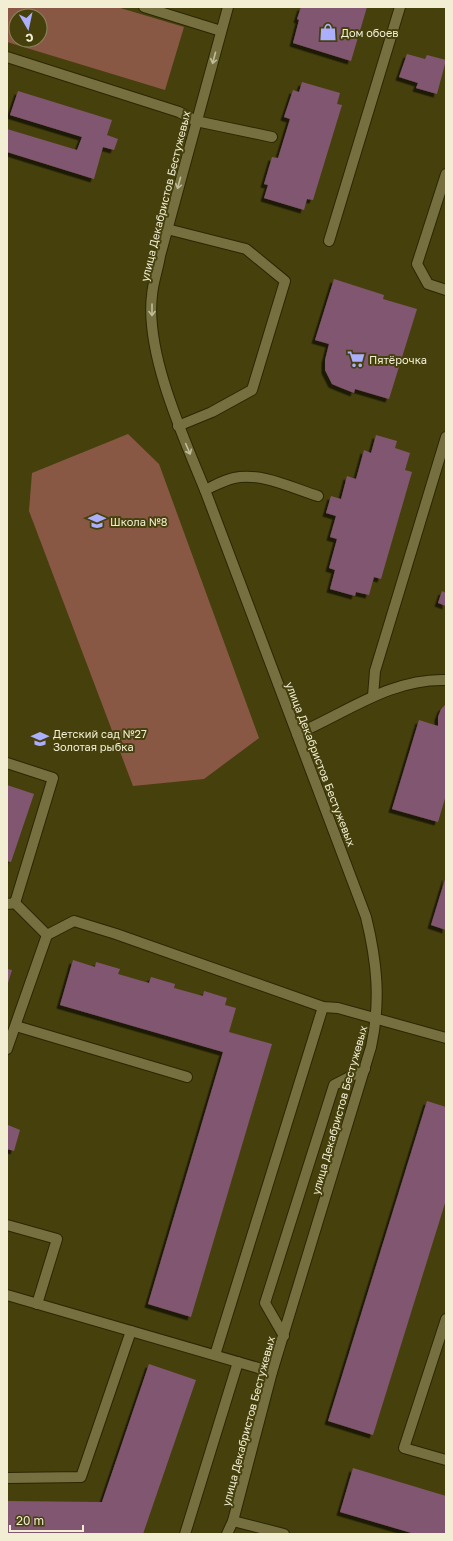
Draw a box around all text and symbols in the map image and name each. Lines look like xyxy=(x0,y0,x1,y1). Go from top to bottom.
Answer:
north arrow xyxy=(8,8,48,48)
shop icon: Дом обоев xyxy=(318,22,338,42)
place label: Дом обоев xyxy=(341,26,399,39)
text: С xyxy=(25,31,35,45)
one-way arrow xyxy=(210,51,217,64)
street label: улица Декабристов Бестужевых xyxy=(137,109,193,283)
one-way arrow xyxy=(175,177,183,190)
one-way arrow xyxy=(148,303,156,316)
supermarket icon: Пятёрочка xyxy=(346,349,366,369)
place label: Пятёрочка xyxy=(369,353,427,366)
one-way arrow xyxy=(185,442,192,454)
school or university icon: Школа №8 xyxy=(87,511,107,531)
place label: Школа №8 xyxy=(110,515,168,528)
street label: улица Декабристов Бестужевых xyxy=(284,680,358,848)
place label: Детский сад №27 Золотая рыбка xyxy=(53,727,147,753)
school or university icon: Детский сад №27 Золотая рыбка xyxy=(30,729,50,749)
street label: улица Декабристов Бестужевых xyxy=(309,1024,369,1196)
street label: улица Декабристов Бестужевых xyxy=(219,1335,277,1507)
scale bar xyxy=(10,1507,83,1533)
text: 20 m xyxy=(16,1513,44,1528)

